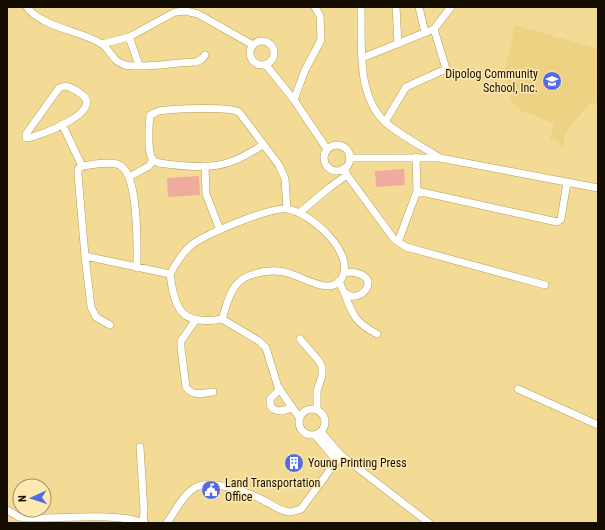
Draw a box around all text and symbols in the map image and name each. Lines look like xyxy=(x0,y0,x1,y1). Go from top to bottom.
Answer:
place label: Dipolog Community School, Inc. xyxy=(445,67,538,95)
school or university icon: Dipolog Community School, Inc. xyxy=(541,70,563,92)
building icon: Young Printing Press xyxy=(283,452,305,474)
place label: Young Printing Press xyxy=(308,456,407,470)
place label: Land Transportation Office xyxy=(225,476,321,504)
north arrow xyxy=(12,478,52,518)
public building icon: Land Transportation Office xyxy=(200,479,222,501)
text: N xyxy=(16,495,29,502)

